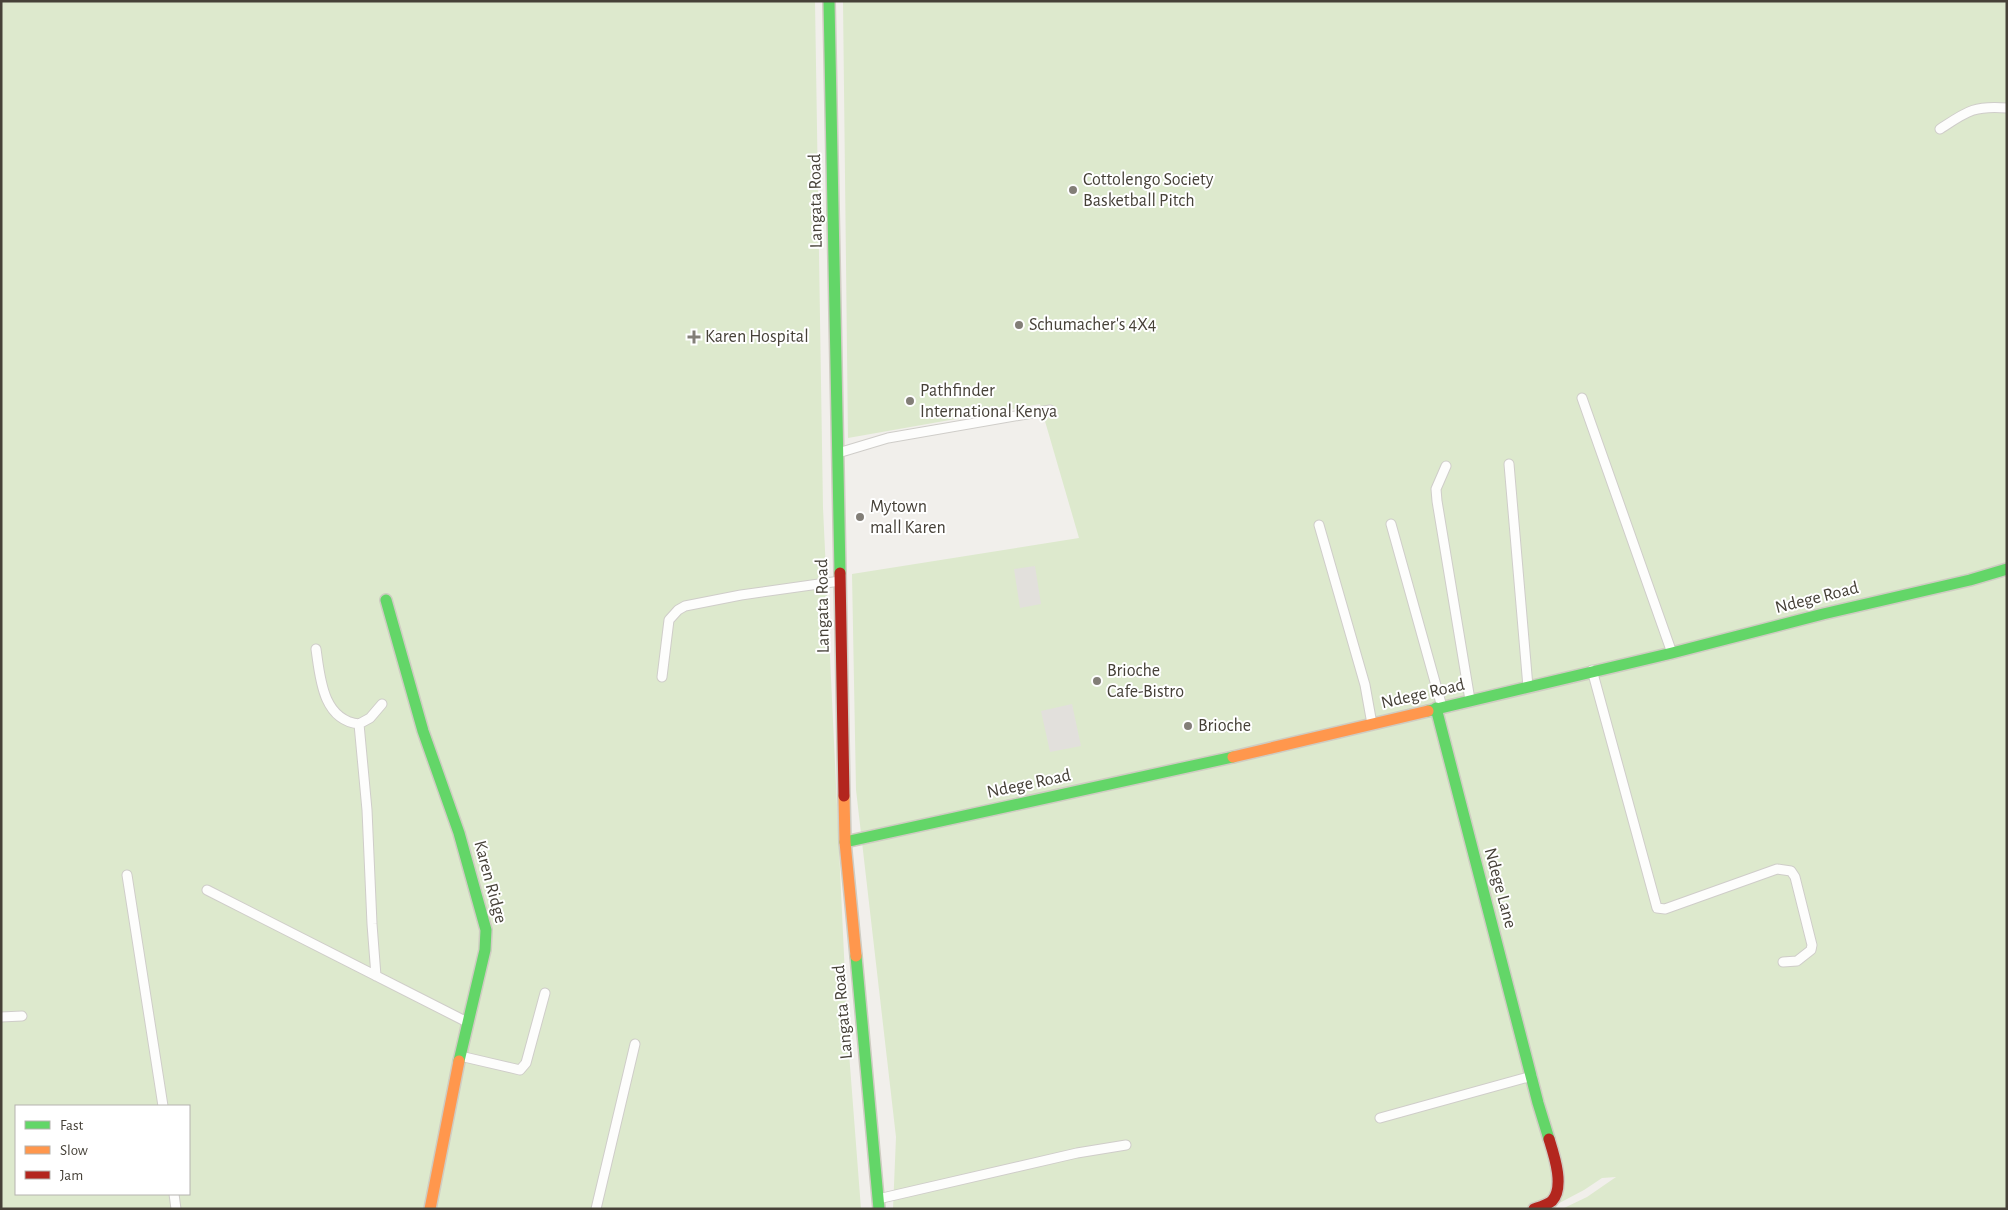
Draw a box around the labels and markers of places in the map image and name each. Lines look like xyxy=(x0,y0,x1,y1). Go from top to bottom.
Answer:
place label: Cottolengo Society Basketball Pitch xyxy=(1083,171,1214,210)
marker: Cottolengo Society Basketball Pitch xyxy=(1067,184,1079,196)
place label: Schumacher's 4X4 xyxy=(1029,316,1157,334)
marker: Schumacher's 4X4 xyxy=(1013,319,1025,331)
place label: Karen Hospital xyxy=(705,328,809,346)
marker: Karen Hospital xyxy=(687,330,701,344)
place label: Pathfinder International Kenya xyxy=(920,382,1057,421)
marker: Pathfinder International Kenya xyxy=(904,395,916,407)
place label: Mytown mall Karen xyxy=(870,498,946,537)
marker: Mytown mall Karen xyxy=(854,511,866,523)
place label: Brioche Cafe-Bistro xyxy=(1107,662,1184,701)
marker: Brioche Cafe-Bistro xyxy=(1091,675,1103,687)
place label: Brioche xyxy=(1198,717,1251,735)
marker: Brioche xyxy=(1182,720,1194,732)

